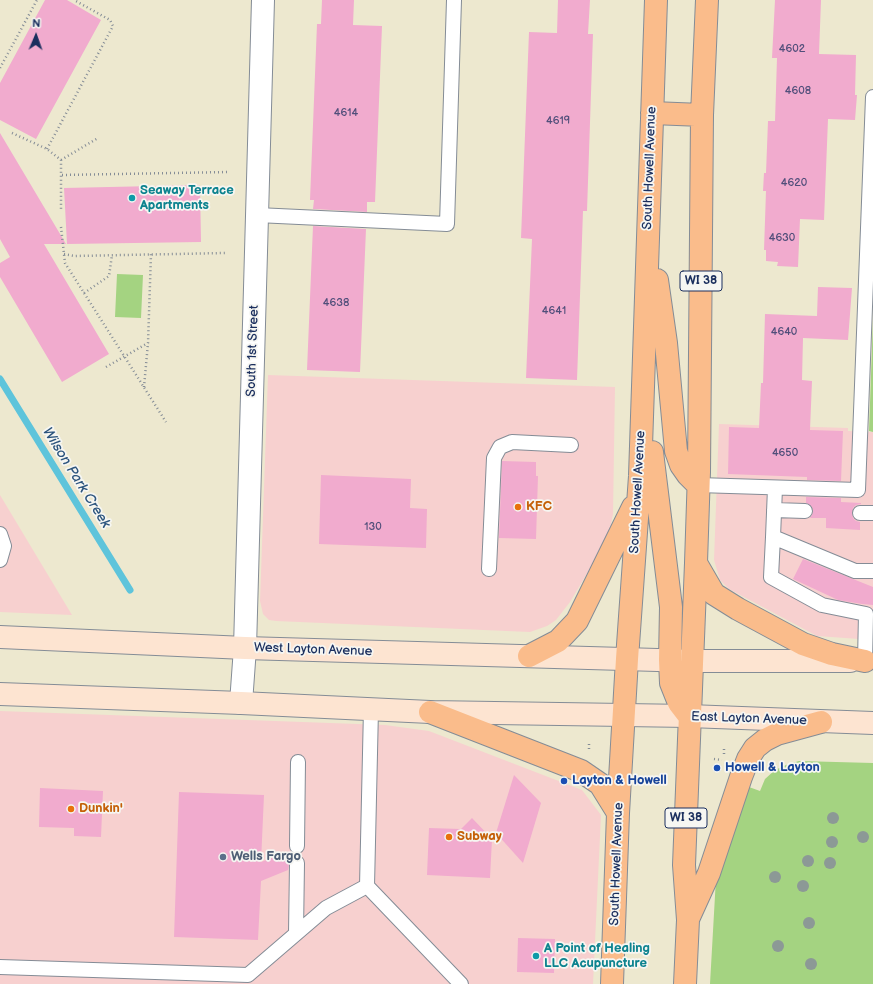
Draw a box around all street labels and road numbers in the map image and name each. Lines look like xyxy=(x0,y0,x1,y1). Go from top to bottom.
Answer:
street label: South Howell Avenue xyxy=(640,106,660,230)
road number: WI 38 xyxy=(680,271,722,291)
street label: South 1st Street xyxy=(244,305,262,397)
street label: South Howell Avenue xyxy=(627,430,649,554)
street label: West Layton Avenue xyxy=(253,640,373,660)
street label: East Layton Avenue xyxy=(691,709,807,729)
street label: South Howell Avenue xyxy=(607,802,627,926)
road number: WI 38 xyxy=(665,808,707,828)

